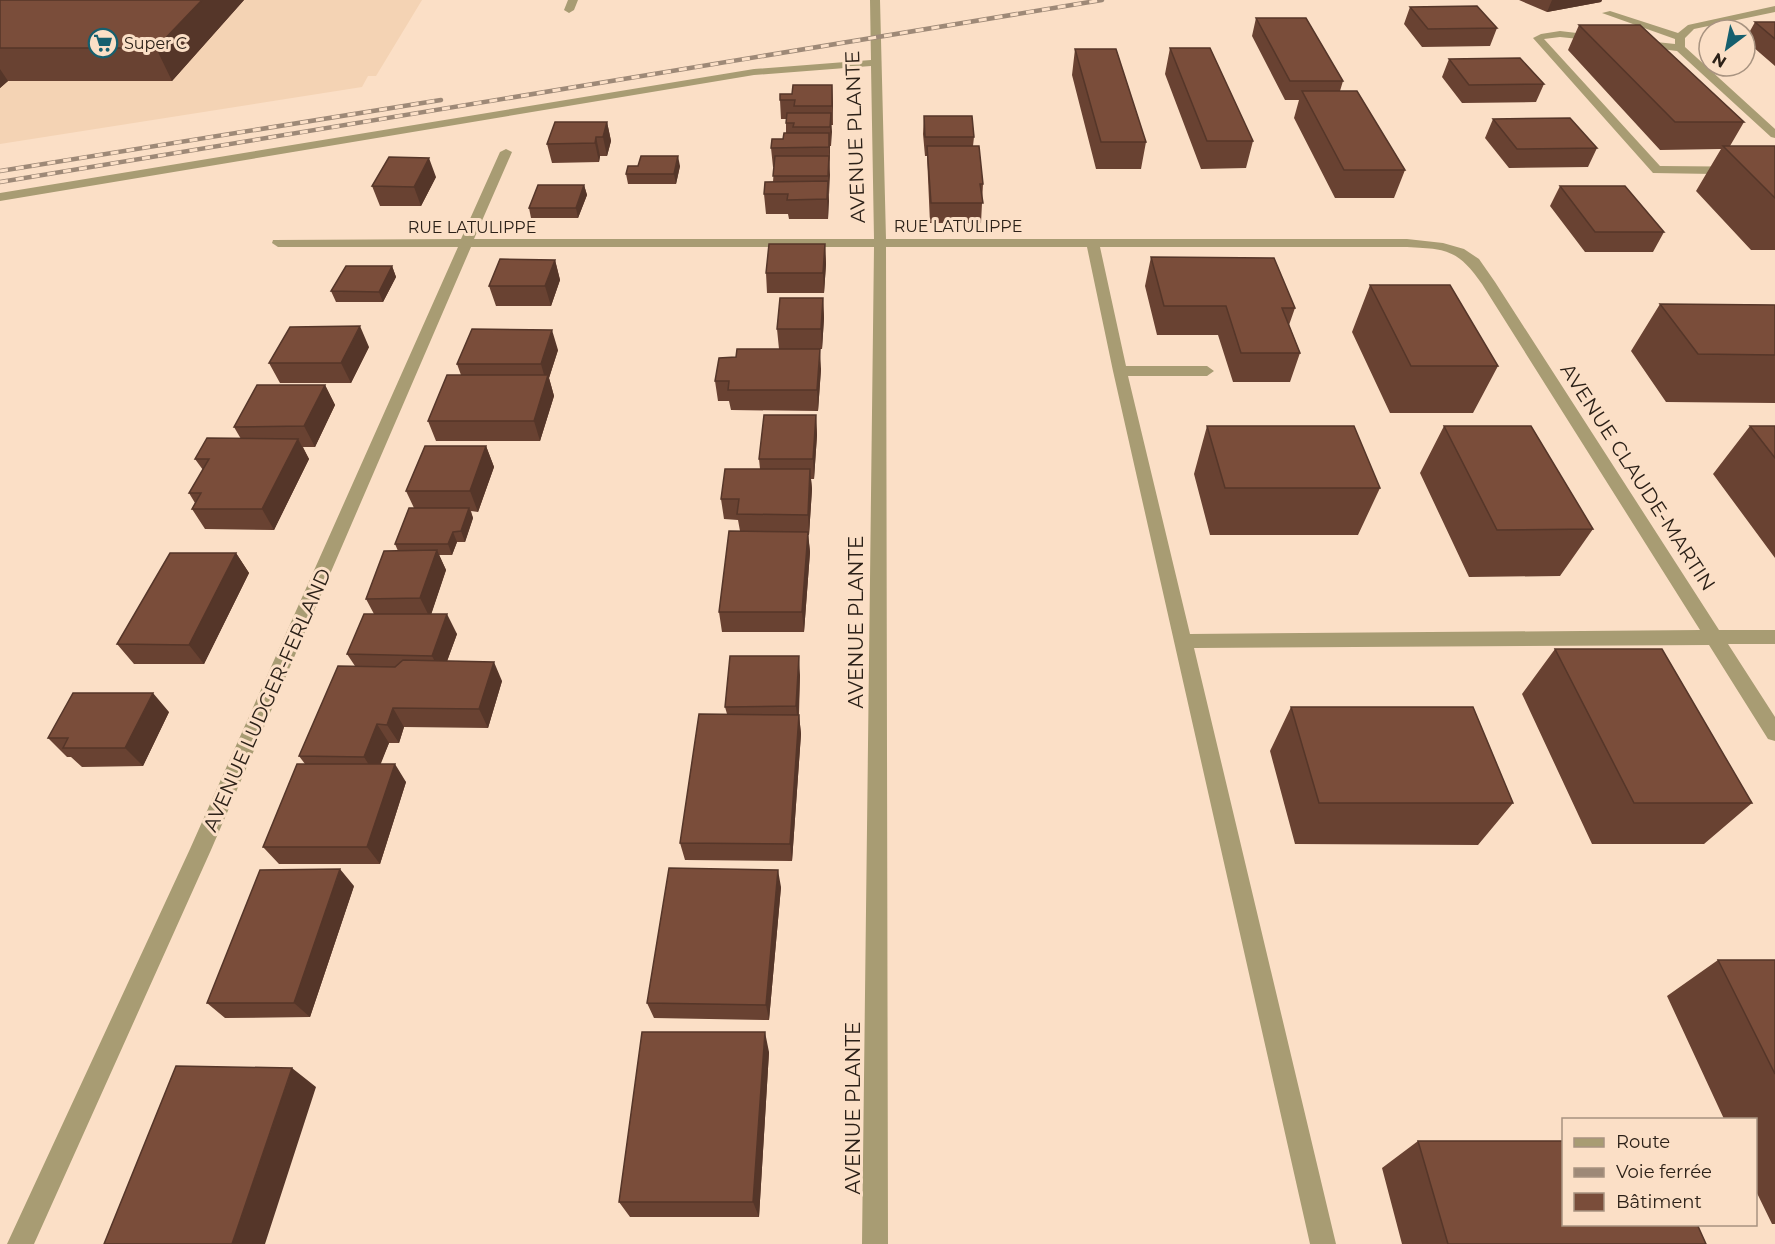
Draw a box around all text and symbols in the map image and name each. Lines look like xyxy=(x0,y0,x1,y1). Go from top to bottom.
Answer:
north arrow xyxy=(1697,18,1757,78)
supermarket icon: Super C xyxy=(87,27,119,59)
place label: Super C xyxy=(124,34,187,53)
text: N xyxy=(1709,49,1730,72)
street label: AVENUE PLANTE xyxy=(840,50,870,224)
street label: RUE LATULIPPE xyxy=(894,217,1022,236)
street label: RUE LATULIPPE xyxy=(408,218,536,237)
street label: AVENUE CLAUDE-MARTIN xyxy=(1556,359,1720,595)
street label: AVENUE PLANTE xyxy=(844,536,868,708)
street label: AVENUE LUDGER-FERLAND xyxy=(198,565,336,835)
street label: AVENUE PLANTE xyxy=(841,1022,865,1194)
legend xyxy=(1562,1118,1757,1226)
text: Route xyxy=(1616,1131,1670,1153)
text: Voie ferrée xyxy=(1616,1161,1712,1183)
text: Bâtiment xyxy=(1616,1191,1702,1213)

